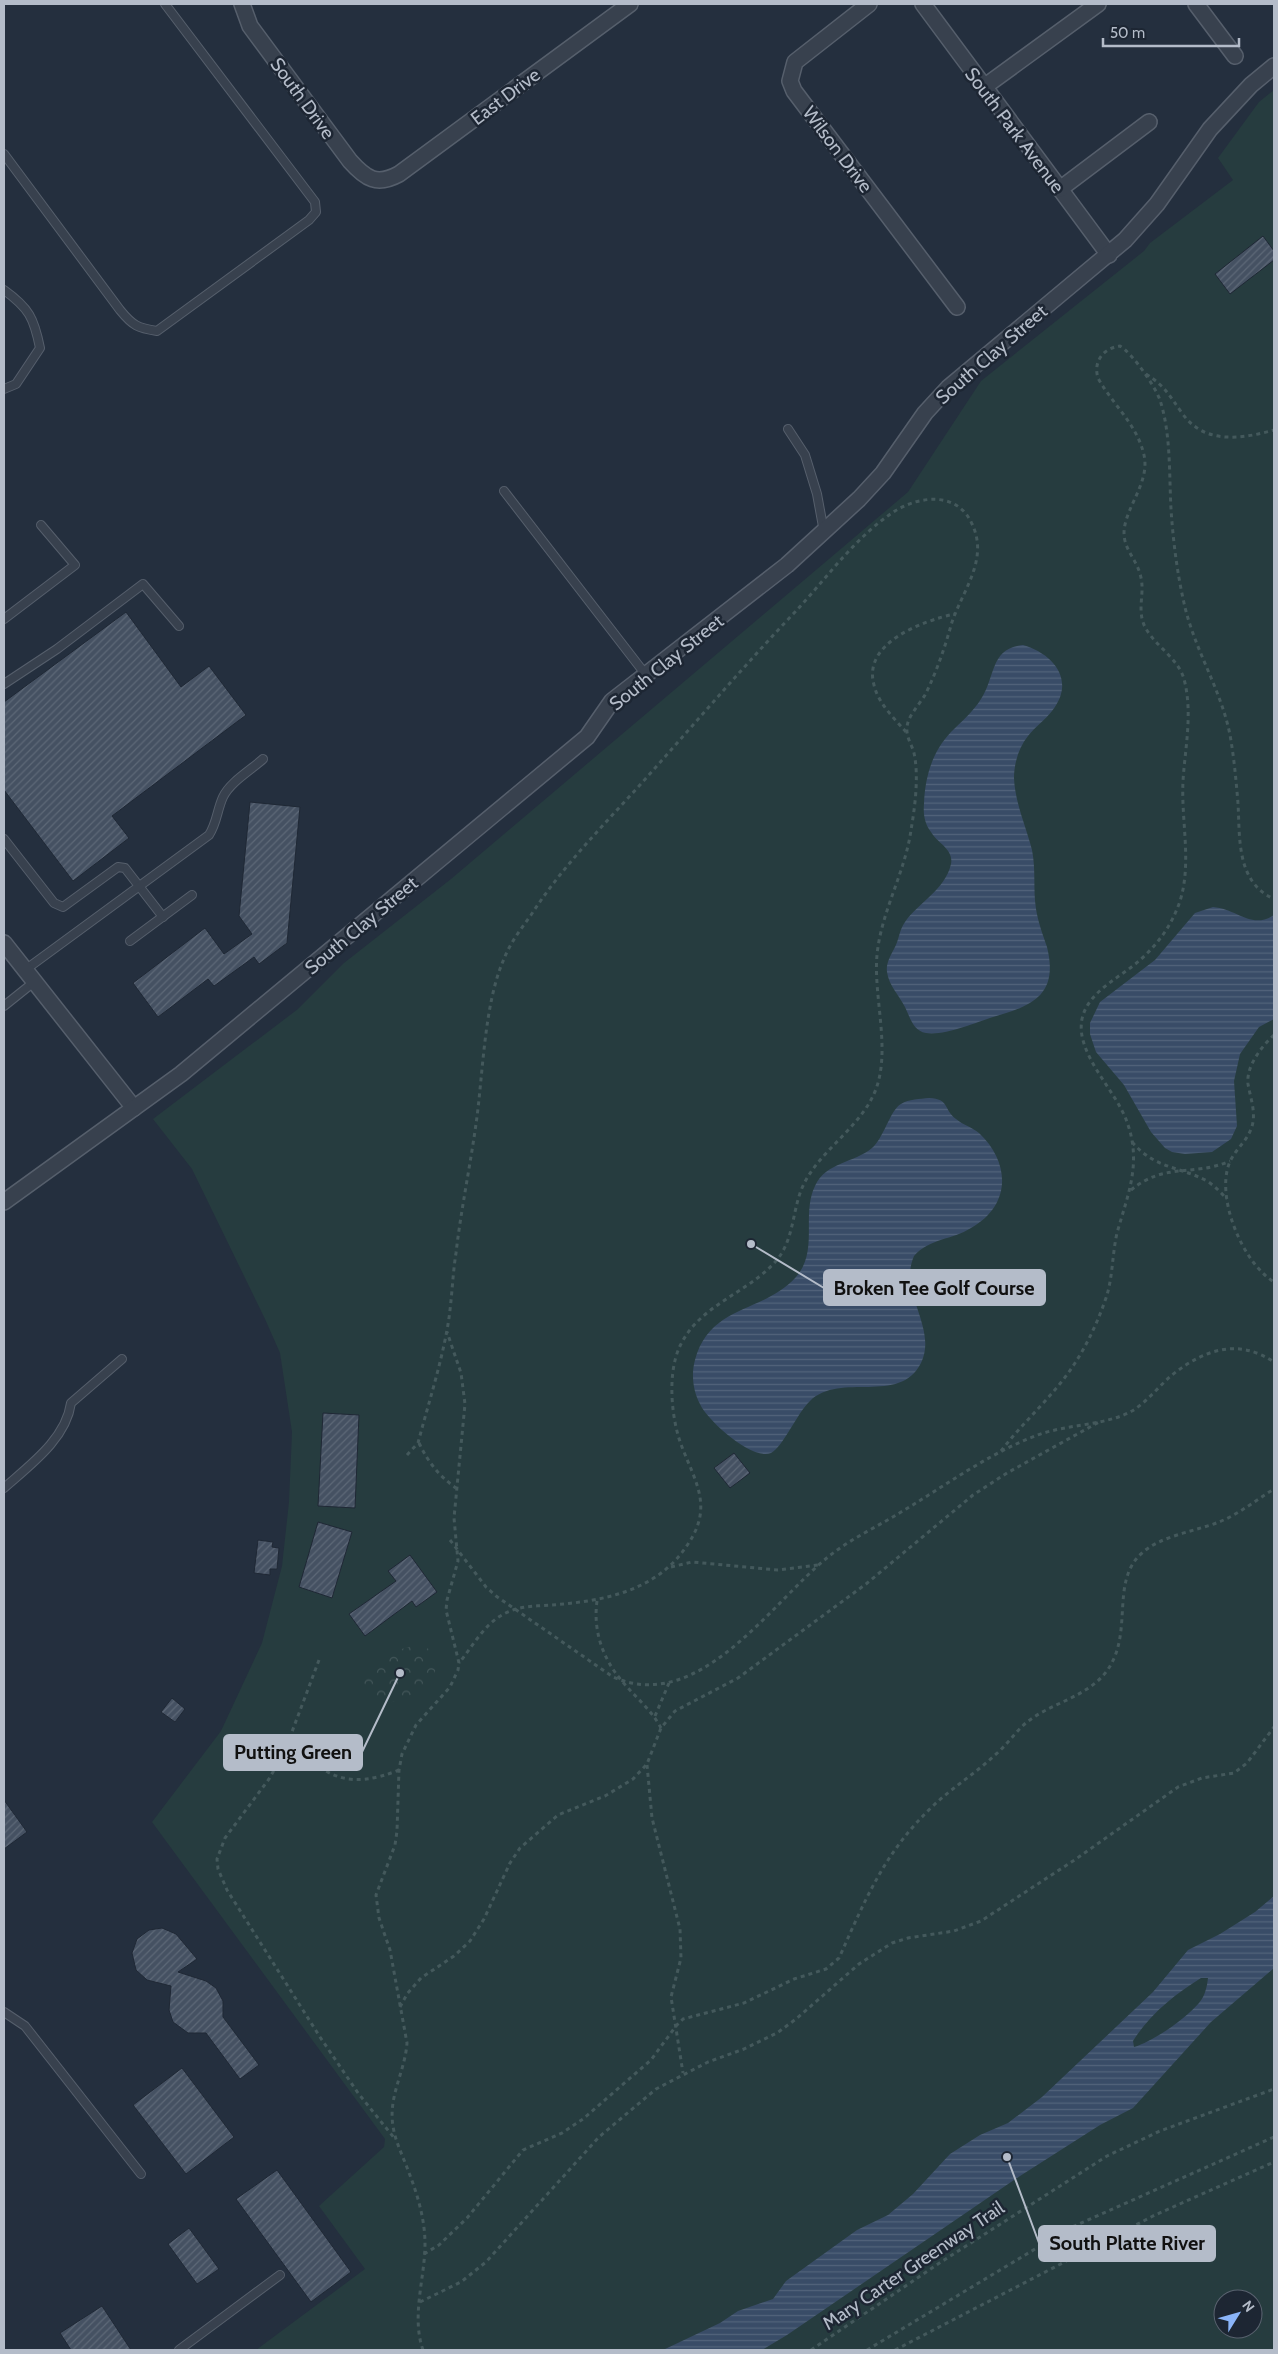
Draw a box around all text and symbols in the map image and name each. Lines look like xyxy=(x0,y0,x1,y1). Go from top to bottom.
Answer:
scale bar xyxy=(1103,15,1239,47)
text: 50 m xyxy=(1110,24,1145,42)
street label: South Drive xyxy=(265,53,340,144)
street label: East Drive xyxy=(466,63,545,130)
street label: South Park Avenue xyxy=(960,63,1069,198)
street label: Wilson Drive xyxy=(798,102,878,197)
street label: South Clay Street xyxy=(931,299,1052,409)
street label: South Clay Street xyxy=(605,609,728,715)
street label: South Clay Street xyxy=(300,871,423,979)
callout: Broken Tee Golf Course xyxy=(824,1270,1045,1305)
text: Broken Tee Golf Course xyxy=(834,1276,1034,1300)
callout: Putting Green xyxy=(224,1735,362,1770)
text: Putting Green xyxy=(234,1740,352,1764)
street label: Mary Carter Greenway Trail xyxy=(818,2196,1009,2335)
callout: South Platte River xyxy=(1039,2226,1215,2261)
text: South Platte River xyxy=(1049,2231,1205,2255)
north arrow xyxy=(1213,2289,1263,2339)
text: N xyxy=(1238,2297,1259,2316)

